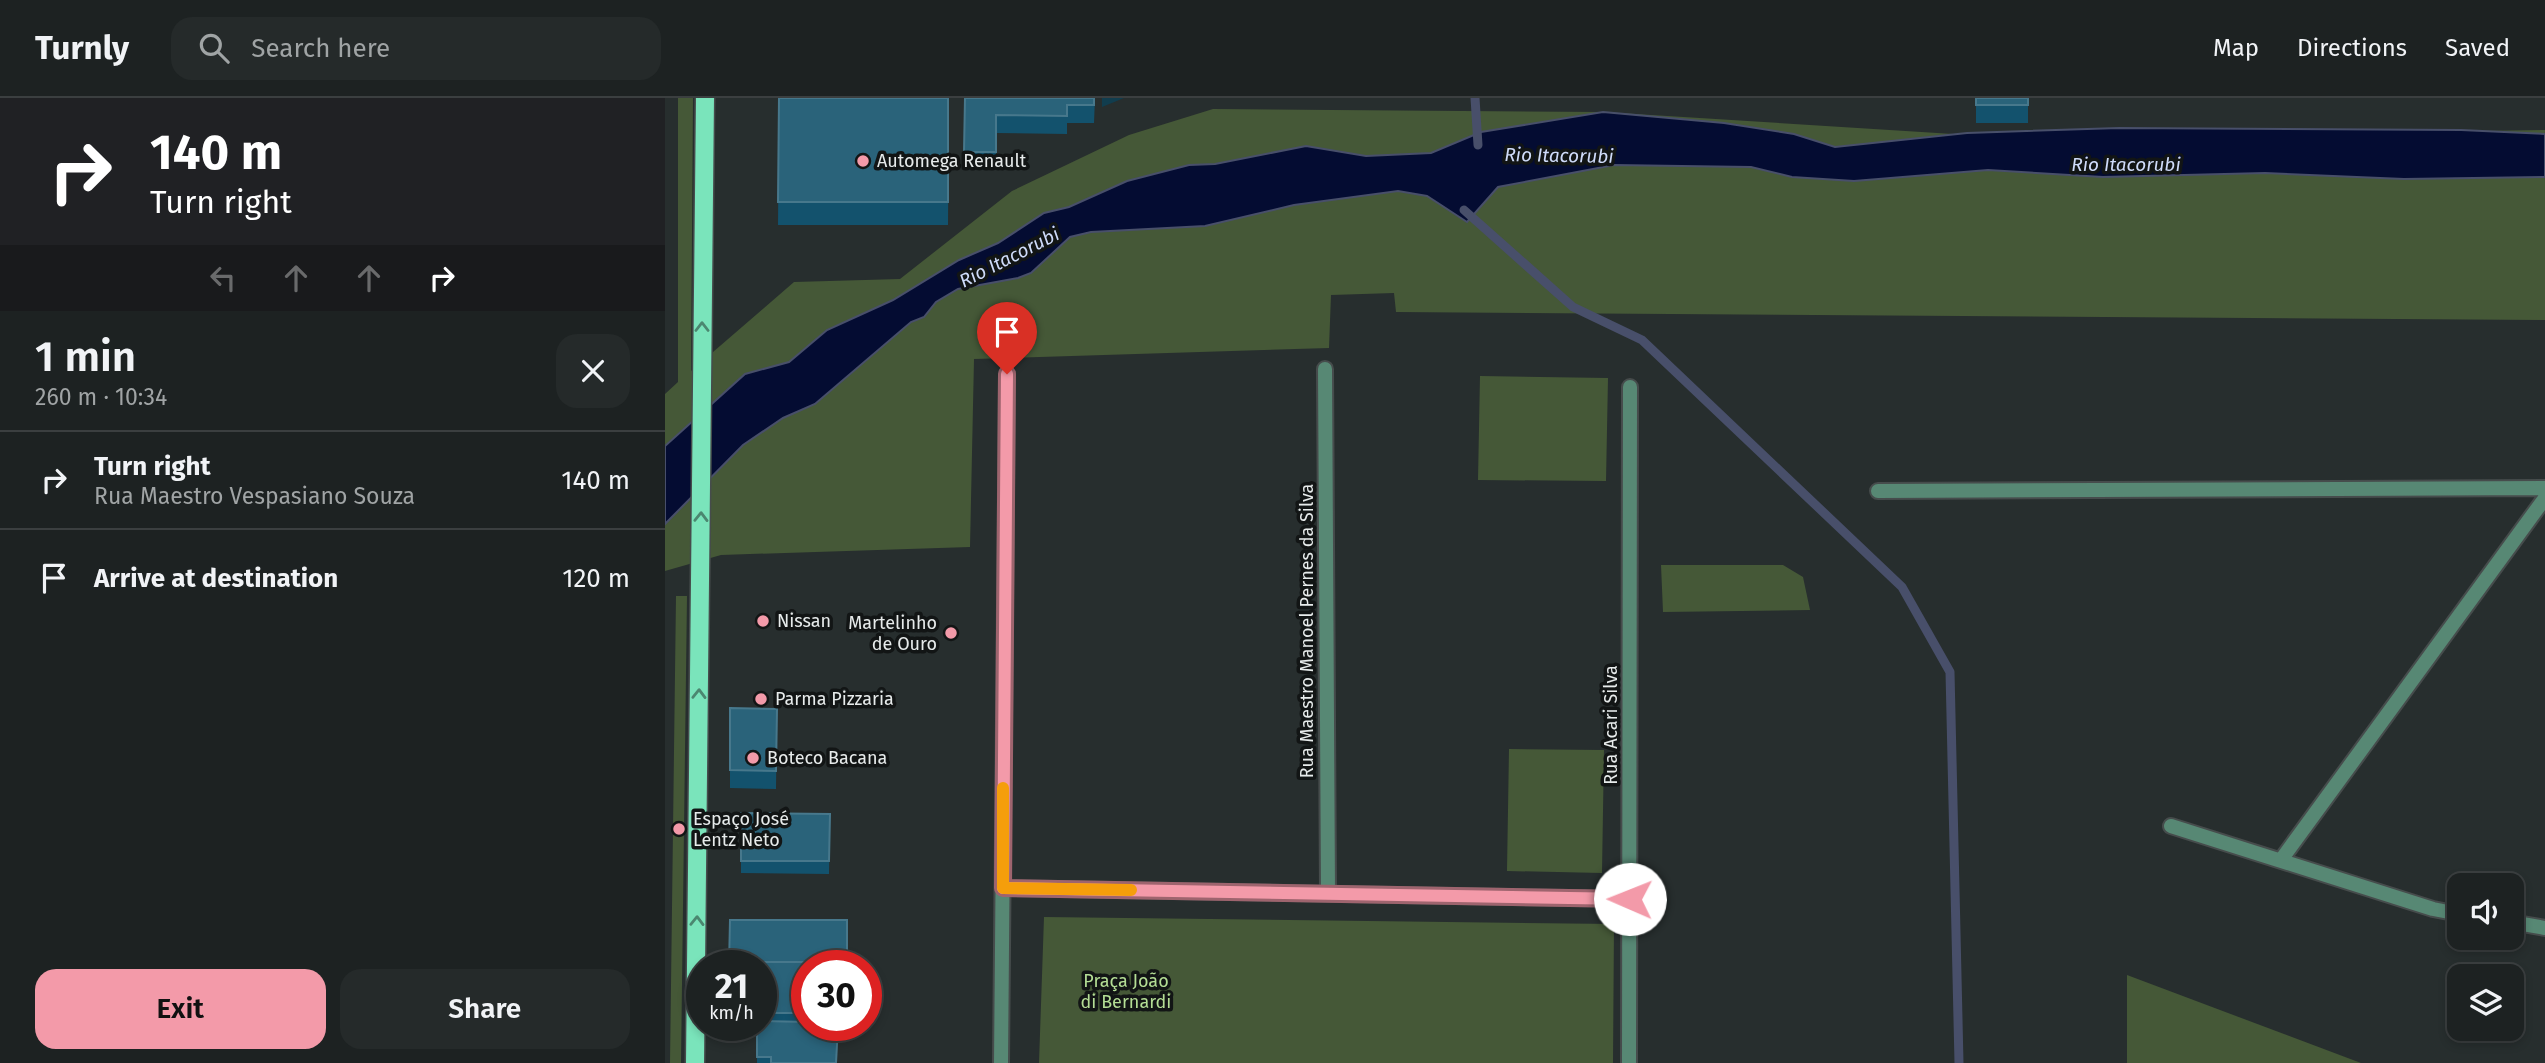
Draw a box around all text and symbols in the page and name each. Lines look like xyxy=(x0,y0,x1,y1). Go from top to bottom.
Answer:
search box xyxy=(171,17,661,80)
text: Turnly xyxy=(35,28,129,68)
icon: search xyxy=(195,29,233,67)
text: Search here xyxy=(251,33,390,64)
text: Map xyxy=(2213,34,2259,62)
text: Directions xyxy=(2297,34,2407,62)
text: Saved xyxy=(2445,34,2510,62)
text: 140 m xyxy=(150,123,282,182)
icon: right xyxy=(35,126,126,217)
water label: Rio Itacorubi xyxy=(1504,143,1615,168)
place label: Automega Renault xyxy=(877,150,1027,172)
marker: Automega Renault xyxy=(855,153,871,169)
water label: Rio Itacorubi xyxy=(2071,153,2181,176)
text: Turn right xyxy=(150,183,292,221)
water label: Rio Itacorubi xyxy=(955,222,1064,293)
icon: left xyxy=(204,259,242,297)
icon: ahead xyxy=(277,259,315,297)
icon: ahead xyxy=(350,259,388,297)
icon: right xyxy=(423,259,461,297)
pin xyxy=(977,302,1037,374)
icon: arrive xyxy=(988,313,1026,351)
one-way arrow xyxy=(694,322,710,332)
text: 1 min xyxy=(35,332,136,382)
button: close xyxy=(556,334,630,408)
text: 260 m · 10:34 xyxy=(35,383,167,411)
text: Turn right xyxy=(94,451,211,482)
icon: right xyxy=(35,461,73,499)
text: 140 m xyxy=(561,465,630,496)
text: Rua Maestro Vespasiano Souza xyxy=(94,482,415,510)
street label: Rua Maestro Manoel Pernes da Silva xyxy=(1296,484,1318,778)
one-way arrow xyxy=(693,511,709,521)
icon: arrive xyxy=(35,559,73,597)
text: Arrive at destination xyxy=(94,563,338,594)
text: 120 m xyxy=(562,563,630,594)
place label: Nissan xyxy=(777,610,831,632)
place label: Martelinho de Ouro xyxy=(848,612,937,655)
marker: Nissan xyxy=(755,613,771,629)
marker: Martelinho de Ouro xyxy=(943,625,959,641)
street label: Rua Acari Silva xyxy=(1600,665,1622,785)
one-way arrow xyxy=(691,688,707,699)
place label: Parma Pizzaria xyxy=(775,688,894,710)
marker: Parma Pizzaria xyxy=(753,691,769,707)
place label: Boteco Bacana xyxy=(767,747,887,769)
marker: Boteco Bacana xyxy=(745,750,761,766)
place label: Espaço José Lentz Neto xyxy=(693,808,789,851)
marker: Espaço José Lentz Neto xyxy=(671,821,687,837)
position arrow xyxy=(1593,862,1667,936)
map controls xyxy=(2447,873,2524,1041)
button: sound xyxy=(2447,873,2524,950)
one-way arrow xyxy=(689,916,705,926)
speed limit sign: 30 xyxy=(791,950,882,1041)
button: layers xyxy=(2447,964,2524,1041)
text: 21 xyxy=(715,965,748,1007)
button: Exit xyxy=(35,969,326,1049)
button: Share xyxy=(340,969,630,1049)
park label: Praça João di Bernardi xyxy=(1081,970,1171,1013)
text: km/h xyxy=(709,1002,754,1024)

